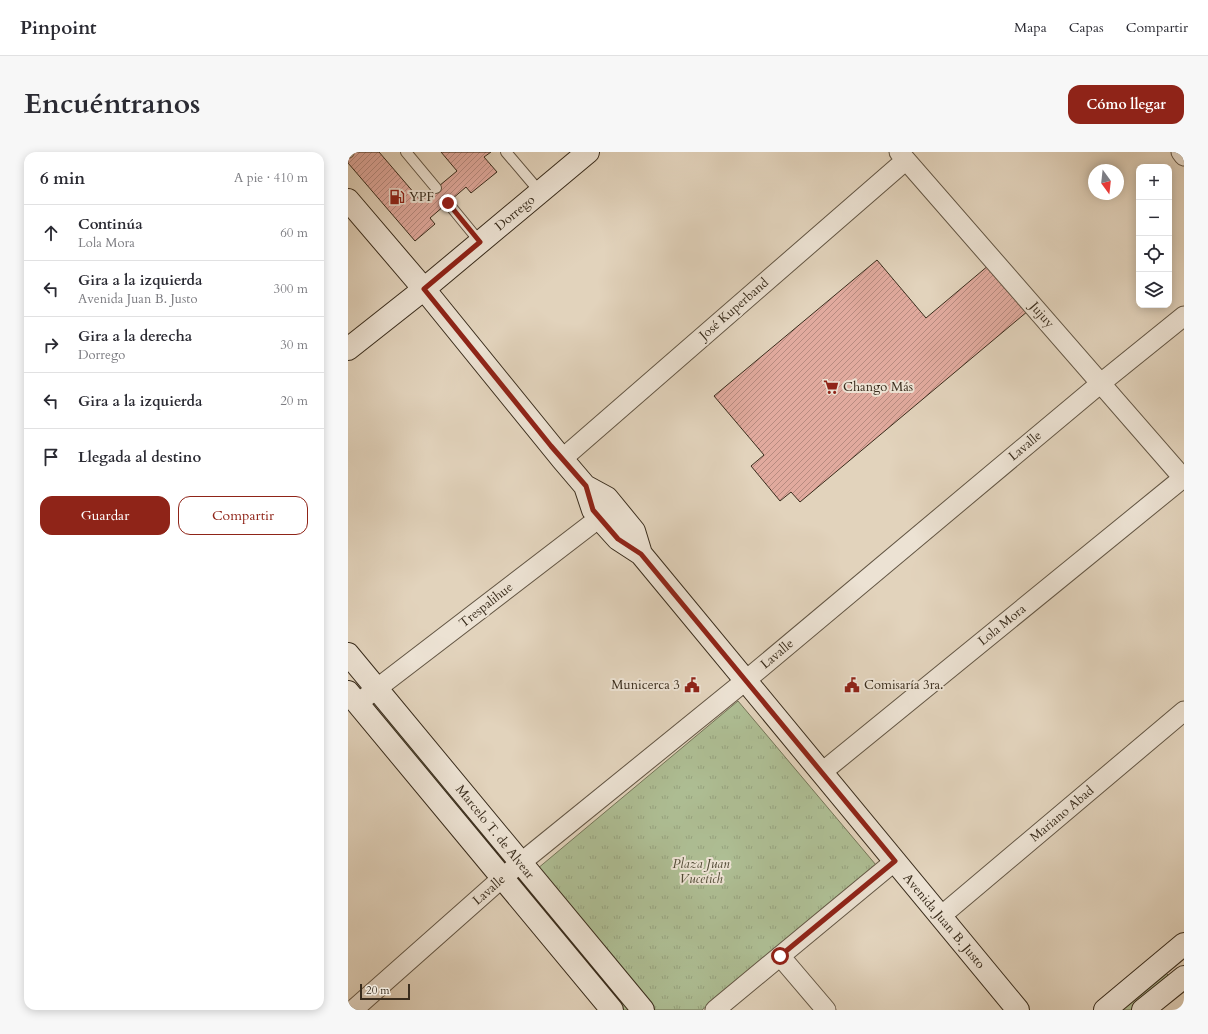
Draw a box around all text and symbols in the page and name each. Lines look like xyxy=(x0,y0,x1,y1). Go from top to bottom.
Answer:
text: Pinpoint xyxy=(20,15,97,41)
text: Mapa xyxy=(1014,18,1047,37)
text: Capas xyxy=(1069,18,1104,37)
text: Compartir xyxy=(1126,18,1188,37)
text: Encuéntranos xyxy=(24,85,200,123)
button: Cómo llegar xyxy=(1068,85,1184,124)
north arrow xyxy=(1088,164,1124,200)
map controls xyxy=(1136,164,1172,308)
button: + xyxy=(1136,164,1172,200)
text: 6 min xyxy=(40,167,85,190)
text: A pie · 410 m xyxy=(234,169,308,187)
fuel station icon: YPF xyxy=(388,188,406,206)
place label: YPF xyxy=(409,188,434,206)
street label: Dorrego xyxy=(491,191,539,235)
route end xyxy=(439,194,457,212)
button: − xyxy=(1136,200,1172,236)
text: Continúa xyxy=(78,214,143,234)
icon: ahead xyxy=(40,222,62,244)
text: 60 m xyxy=(280,224,308,242)
text: Lola Mora xyxy=(78,234,135,252)
button: locate xyxy=(1136,236,1172,272)
text: Gira a la izquierda xyxy=(78,270,202,290)
button: layers xyxy=(1136,272,1172,308)
street label: José Kuperband xyxy=(694,274,773,345)
icon: left xyxy=(40,278,62,300)
text: 300 m xyxy=(274,280,308,298)
text: Avenida Juan B. Justo xyxy=(78,290,197,308)
street label: Jujuy xyxy=(1024,297,1058,332)
text: Gira a la derecha xyxy=(78,326,192,346)
icon: right xyxy=(40,334,62,356)
text: 30 m xyxy=(280,336,308,354)
text: Dorrego xyxy=(78,346,125,364)
supermarket icon: Chango Más xyxy=(822,378,840,396)
place label: Chango Más xyxy=(843,378,913,396)
icon: left xyxy=(40,390,62,412)
text: Gira a la izquierda xyxy=(78,391,202,411)
text: 20 m xyxy=(280,392,308,410)
street label: Lavalle xyxy=(1005,427,1045,465)
icon: arrive xyxy=(40,446,62,468)
text: Llegada al destino xyxy=(78,447,201,467)
button: Guardar xyxy=(40,496,170,535)
button: Compartir xyxy=(178,496,308,535)
street label: Trespalihue xyxy=(455,578,517,632)
street label: Lola Mora xyxy=(974,600,1030,650)
street label: Lavalle xyxy=(757,635,797,673)
place label: Municerca 3 xyxy=(611,676,680,694)
public building icon: Municerca 3 xyxy=(683,676,701,694)
public building icon: Comisaría 3ra. xyxy=(843,676,861,694)
place label: Comisaría 3ra. xyxy=(864,676,943,694)
street label: Marcelo T. de Alvear xyxy=(451,781,539,883)
street label: Mariano Abad xyxy=(1026,782,1098,846)
park label: Plaza Juan Vucetich xyxy=(673,855,730,888)
street label: Avenida Juan B. Justo xyxy=(899,869,989,973)
street label: Lavalle xyxy=(469,871,509,909)
route start xyxy=(771,947,789,965)
scale bar xyxy=(360,982,410,1001)
text: 20 m xyxy=(366,983,390,998)

